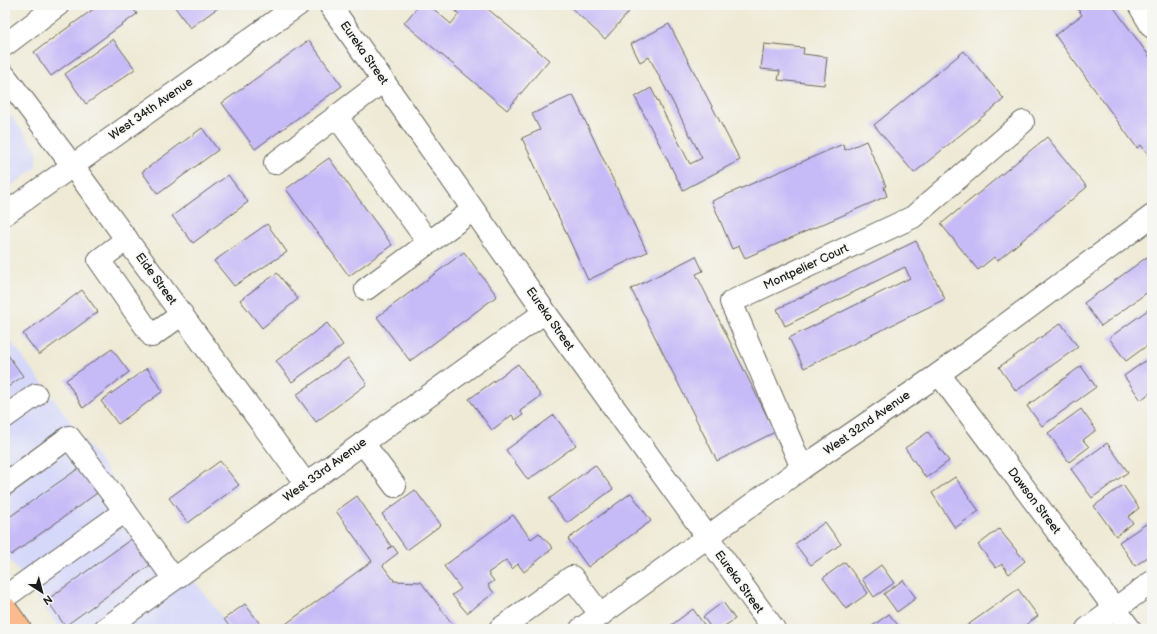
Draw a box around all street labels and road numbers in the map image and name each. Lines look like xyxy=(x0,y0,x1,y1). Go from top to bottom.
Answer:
street label: Eureka Street xyxy=(337,18,392,88)
street label: West 34th Avenue xyxy=(106,75,196,143)
street label: Montpelier Court xyxy=(761,241,851,293)
street label: Eide Street xyxy=(132,250,180,308)
street label: Eureka Street xyxy=(523,284,578,354)
street label: West 32nd Avenue xyxy=(821,388,913,458)
street label: West 33rd Avenue xyxy=(280,435,370,505)
street label: Dawson Street xyxy=(1004,465,1064,537)
street label: Eureka Street xyxy=(711,548,767,617)

